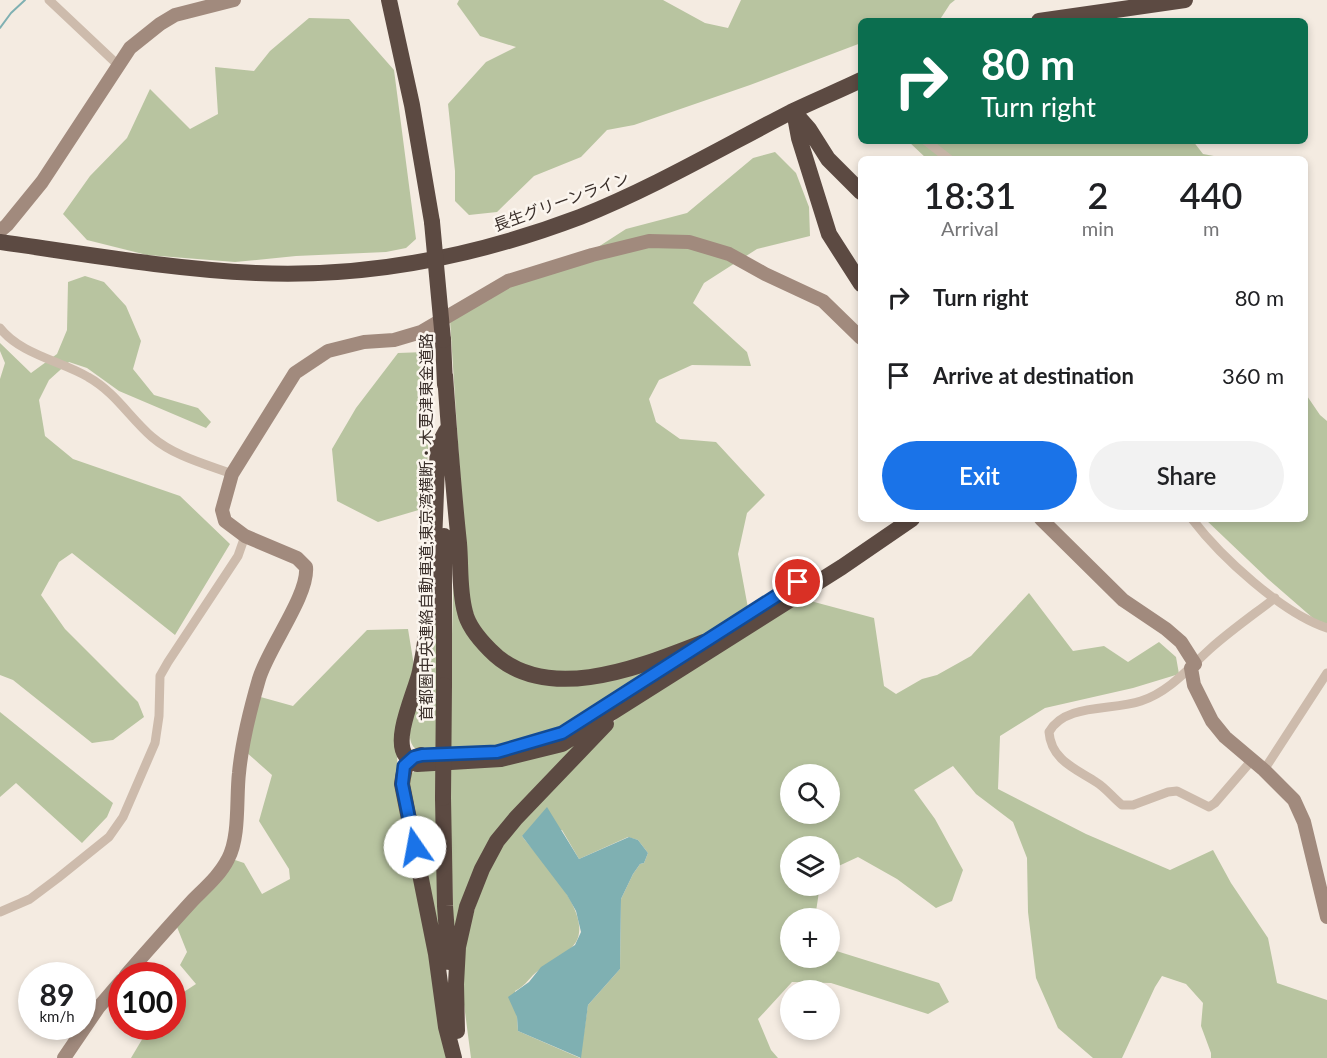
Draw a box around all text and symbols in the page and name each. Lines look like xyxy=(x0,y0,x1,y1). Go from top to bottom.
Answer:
text: 80 m xyxy=(981,39,1075,89)
icon: right xyxy=(882,42,960,120)
text: Turn right xyxy=(981,90,1096,123)
street label: 長生グリーンライン xyxy=(490,168,632,234)
text: 18:31 xyxy=(924,173,1016,217)
text: 2 xyxy=(1088,173,1108,217)
text: 440 xyxy=(1180,173,1242,217)
text: Arrival xyxy=(941,216,999,240)
text: min xyxy=(1082,216,1114,240)
text: m xyxy=(1203,216,1219,240)
icon: right xyxy=(882,281,915,314)
text: Turn right xyxy=(933,284,1028,311)
text: 80 m xyxy=(1235,284,1284,311)
street label: 首都圏中央連絡自動車道;東京湾横断・木更津東金道路 xyxy=(416,333,435,721)
icon: arrive xyxy=(882,359,915,392)
text: Arrive at destination xyxy=(933,362,1134,389)
text: 360 m xyxy=(1222,362,1284,389)
button: Exit xyxy=(882,441,1077,510)
button: Share xyxy=(1089,441,1284,510)
pin xyxy=(772,556,823,607)
icon: arrive xyxy=(781,565,814,598)
map controls xyxy=(780,764,840,1040)
button: search xyxy=(780,764,840,824)
position arrow xyxy=(383,815,447,879)
button: layers xyxy=(780,836,840,896)
button: + xyxy=(780,908,840,968)
speed limit sign: 100 xyxy=(108,962,186,1040)
text: 89 xyxy=(40,976,74,1012)
button: − xyxy=(780,980,840,1040)
text: km/h xyxy=(39,1007,75,1025)

